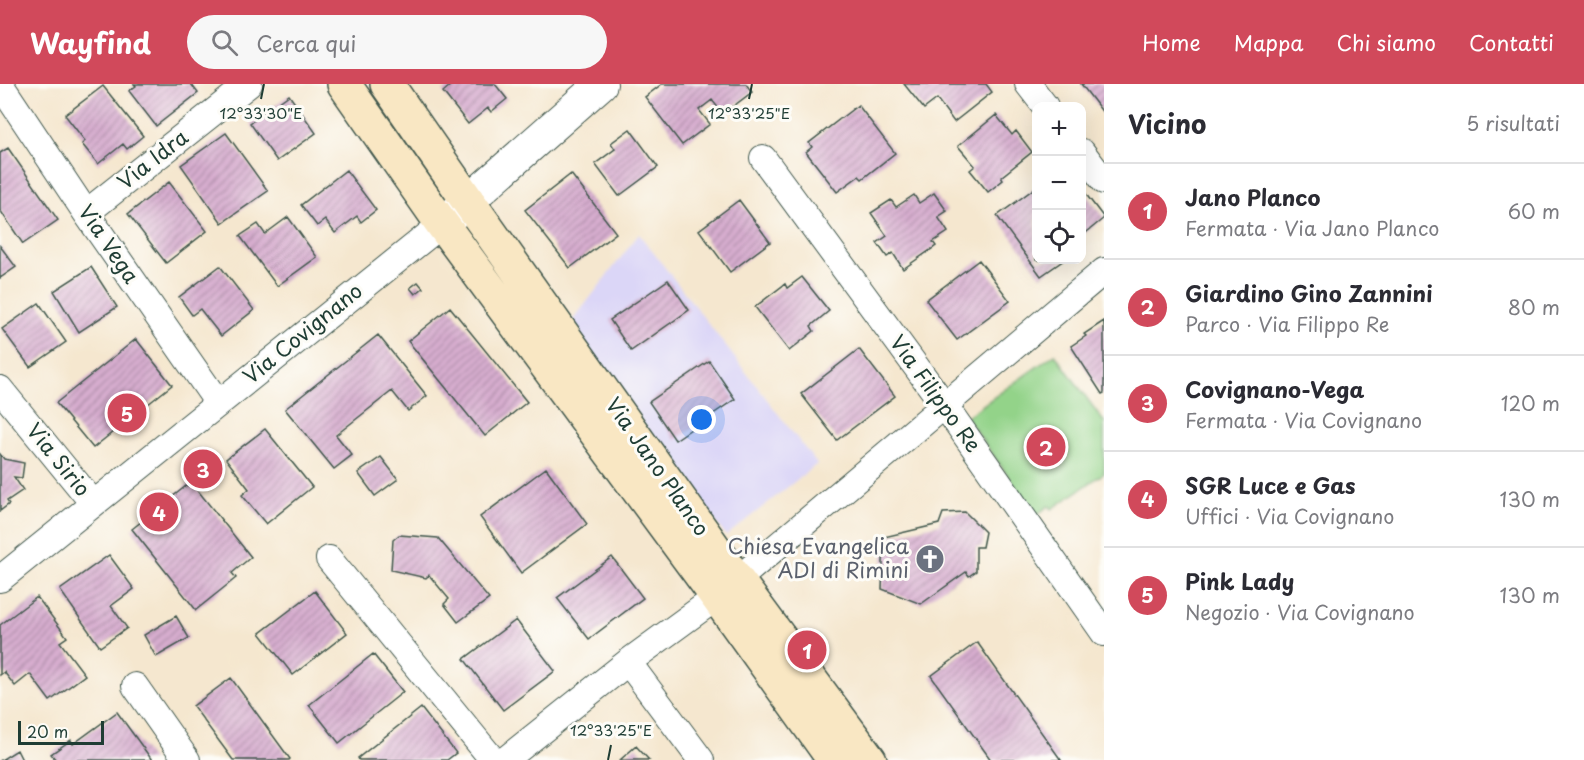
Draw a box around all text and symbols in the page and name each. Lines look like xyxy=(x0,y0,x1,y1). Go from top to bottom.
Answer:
search box xyxy=(187,15,607,69)
text: Wayfind xyxy=(30,21,151,64)
icon: search xyxy=(208,26,241,59)
text: Cerca qui xyxy=(256,26,357,59)
text: Home xyxy=(1142,26,1201,58)
text: Mappa xyxy=(1234,26,1304,58)
text: Chi siamo xyxy=(1337,26,1436,58)
text: Contatti xyxy=(1469,26,1554,58)
text: 12°33'30"E xyxy=(220,101,303,124)
text: 12°33'25"E xyxy=(708,101,790,124)
map controls xyxy=(1032,102,1086,264)
button: + xyxy=(1032,102,1086,156)
text: Vicino xyxy=(1128,104,1206,143)
text: 5 risultati xyxy=(1466,108,1560,138)
street label: Via Idra xyxy=(110,120,194,196)
button: − xyxy=(1032,156,1086,210)
text: Jano Planco xyxy=(1185,180,1320,213)
text: 1 xyxy=(1143,196,1152,226)
text: 60 m xyxy=(1508,196,1560,226)
street label: Via Vega xyxy=(71,197,148,289)
button: locate xyxy=(1032,210,1086,264)
text: Fermata · Via Jano Planco xyxy=(1185,213,1439,243)
street label: Via Covignano xyxy=(235,274,368,391)
text: Giardino Gino Zannini xyxy=(1185,276,1432,309)
text: 2 xyxy=(1140,292,1155,322)
text: 80 m xyxy=(1508,292,1560,322)
text: Parco · Via Filippo Re xyxy=(1185,309,1389,339)
street label: Via Filippo Re xyxy=(883,327,990,458)
text: Covignano-Vega xyxy=(1185,372,1364,405)
text: 3 xyxy=(1141,388,1154,418)
text: 120 m xyxy=(1501,388,1560,418)
pin: 5 xyxy=(108,390,146,436)
street label: Via Jano Planco xyxy=(599,390,718,542)
your location xyxy=(687,405,716,434)
text: Fermata · Via Covignano xyxy=(1185,405,1422,435)
street label: Via Sirio xyxy=(20,415,99,502)
pin: 2 xyxy=(1026,424,1066,470)
pin: 3 xyxy=(184,446,222,492)
text: SGR Luce e Gas xyxy=(1185,468,1356,501)
text: 4 xyxy=(1141,484,1154,514)
text: 130 m xyxy=(1500,484,1560,514)
pin: 4 xyxy=(140,490,178,534)
text: Uffici · Via Covignano xyxy=(1185,501,1394,531)
place label: Chiesa Evangelica ADI di Rimini xyxy=(727,529,910,585)
church icon: Chiesa Evangelica ADI di Rimini xyxy=(914,543,946,575)
text: Pink Lady xyxy=(1185,564,1294,597)
text: 5 xyxy=(1141,580,1154,610)
text: 130 m xyxy=(1500,580,1560,610)
text: Negozio · Via Covignano xyxy=(1185,597,1415,627)
pin: 1 xyxy=(788,628,826,672)
scale bar xyxy=(18,718,104,746)
text: 12°33'25"E xyxy=(570,718,652,741)
text: 20 m xyxy=(27,719,68,743)

